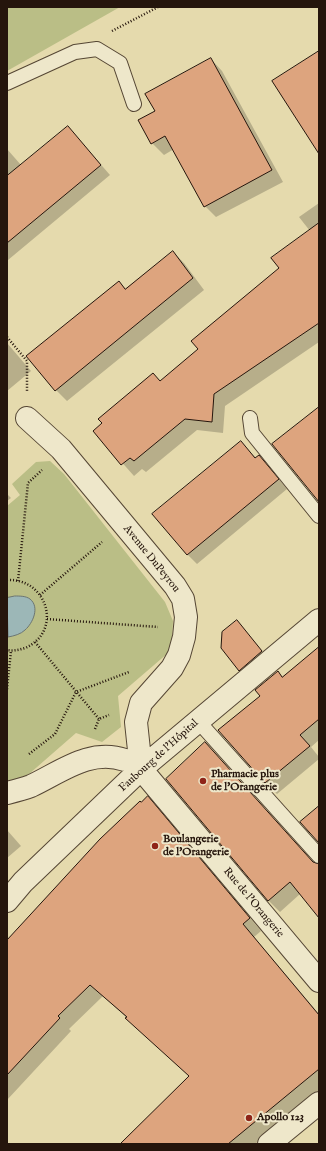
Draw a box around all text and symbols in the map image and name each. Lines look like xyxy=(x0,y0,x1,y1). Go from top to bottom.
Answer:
street label: Avenue DuPeyrou xyxy=(120,523,182,595)
street label: Faubourg de l'Hôpital xyxy=(117,717,201,795)
place label: Pharmacie plus de l'Orangerie xyxy=(211,768,279,794)
marker: Pharmacie plus de l'Orangerie xyxy=(198,776,208,786)
place label: Boulangerie de l'Orangerie xyxy=(163,833,229,859)
marker: Boulangerie de l'Orangerie xyxy=(150,841,160,851)
street label: Rue de l'Orangerie xyxy=(220,865,286,941)
place label: Apollo 123 xyxy=(257,1111,304,1125)
marker: Apollo 123 xyxy=(244,1113,254,1123)

